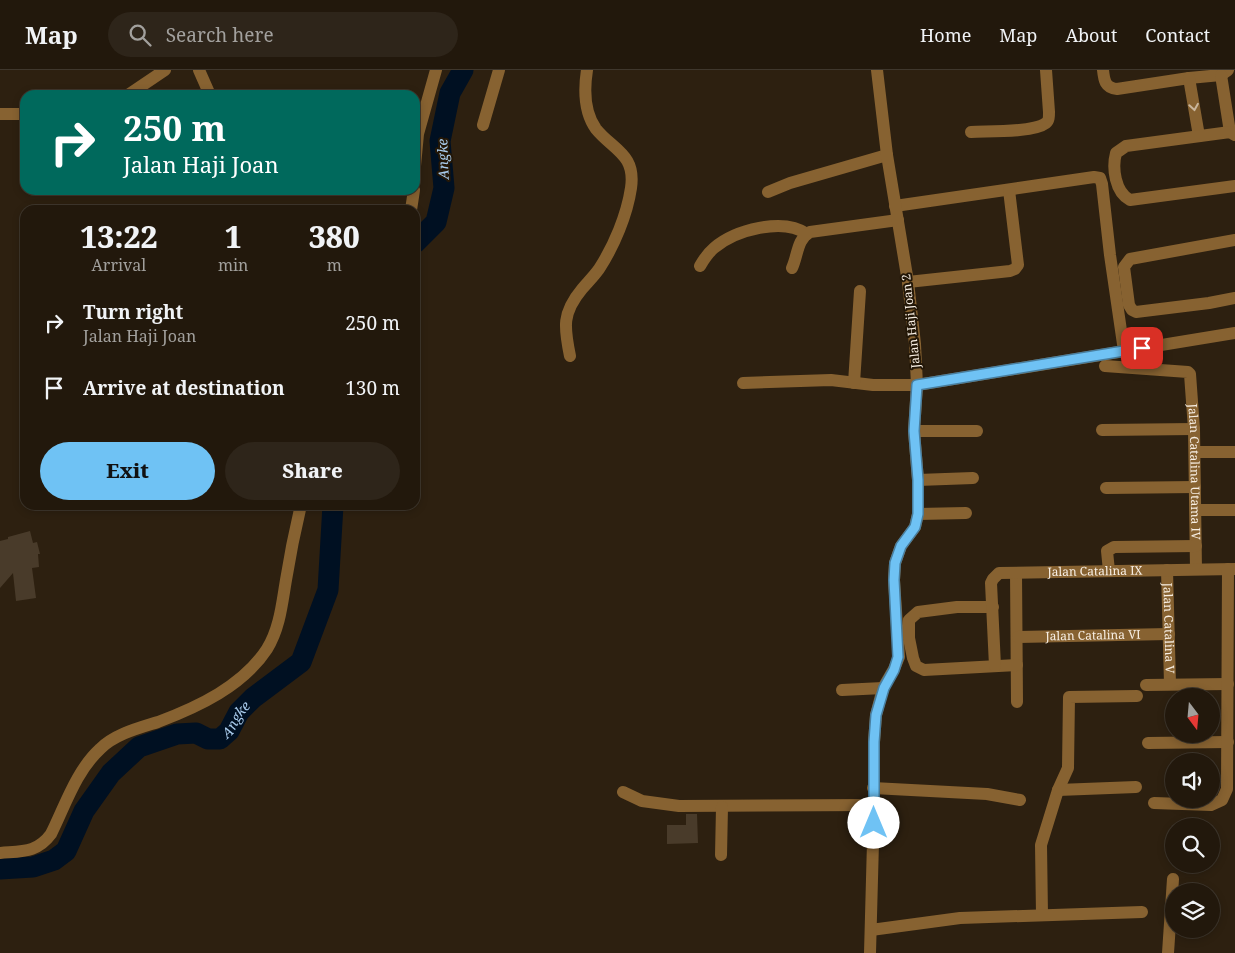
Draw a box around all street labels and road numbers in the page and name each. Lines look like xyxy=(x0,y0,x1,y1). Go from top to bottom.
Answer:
street label: Jalan Haji Joan 2 xyxy=(897,273,924,370)
street label: Jalan Catalina Utama IV xyxy=(1184,402,1205,541)
street label: Jalan Catalina IX xyxy=(1046,562,1143,580)
street label: Jalan Catalina V xyxy=(1159,581,1179,675)
street label: Jalan Catalina VI xyxy=(1044,626,1141,644)

